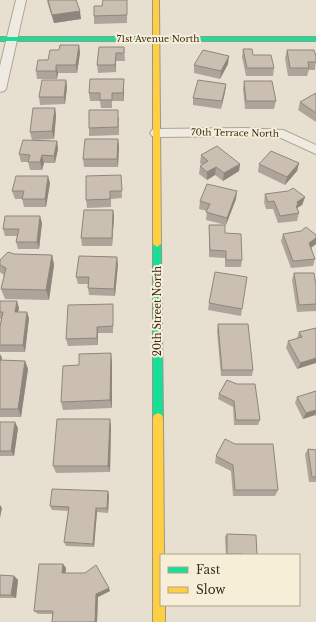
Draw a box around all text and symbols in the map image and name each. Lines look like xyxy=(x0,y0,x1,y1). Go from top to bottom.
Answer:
street label: 71st Avenue North xyxy=(117,33,199,44)
street label: 70th Terrace North xyxy=(191,126,279,139)
street label: 20th Street North xyxy=(151,266,164,356)
legend xyxy=(160,554,300,606)
text: Fast xyxy=(196,562,221,577)
text: Slow xyxy=(196,582,226,597)

